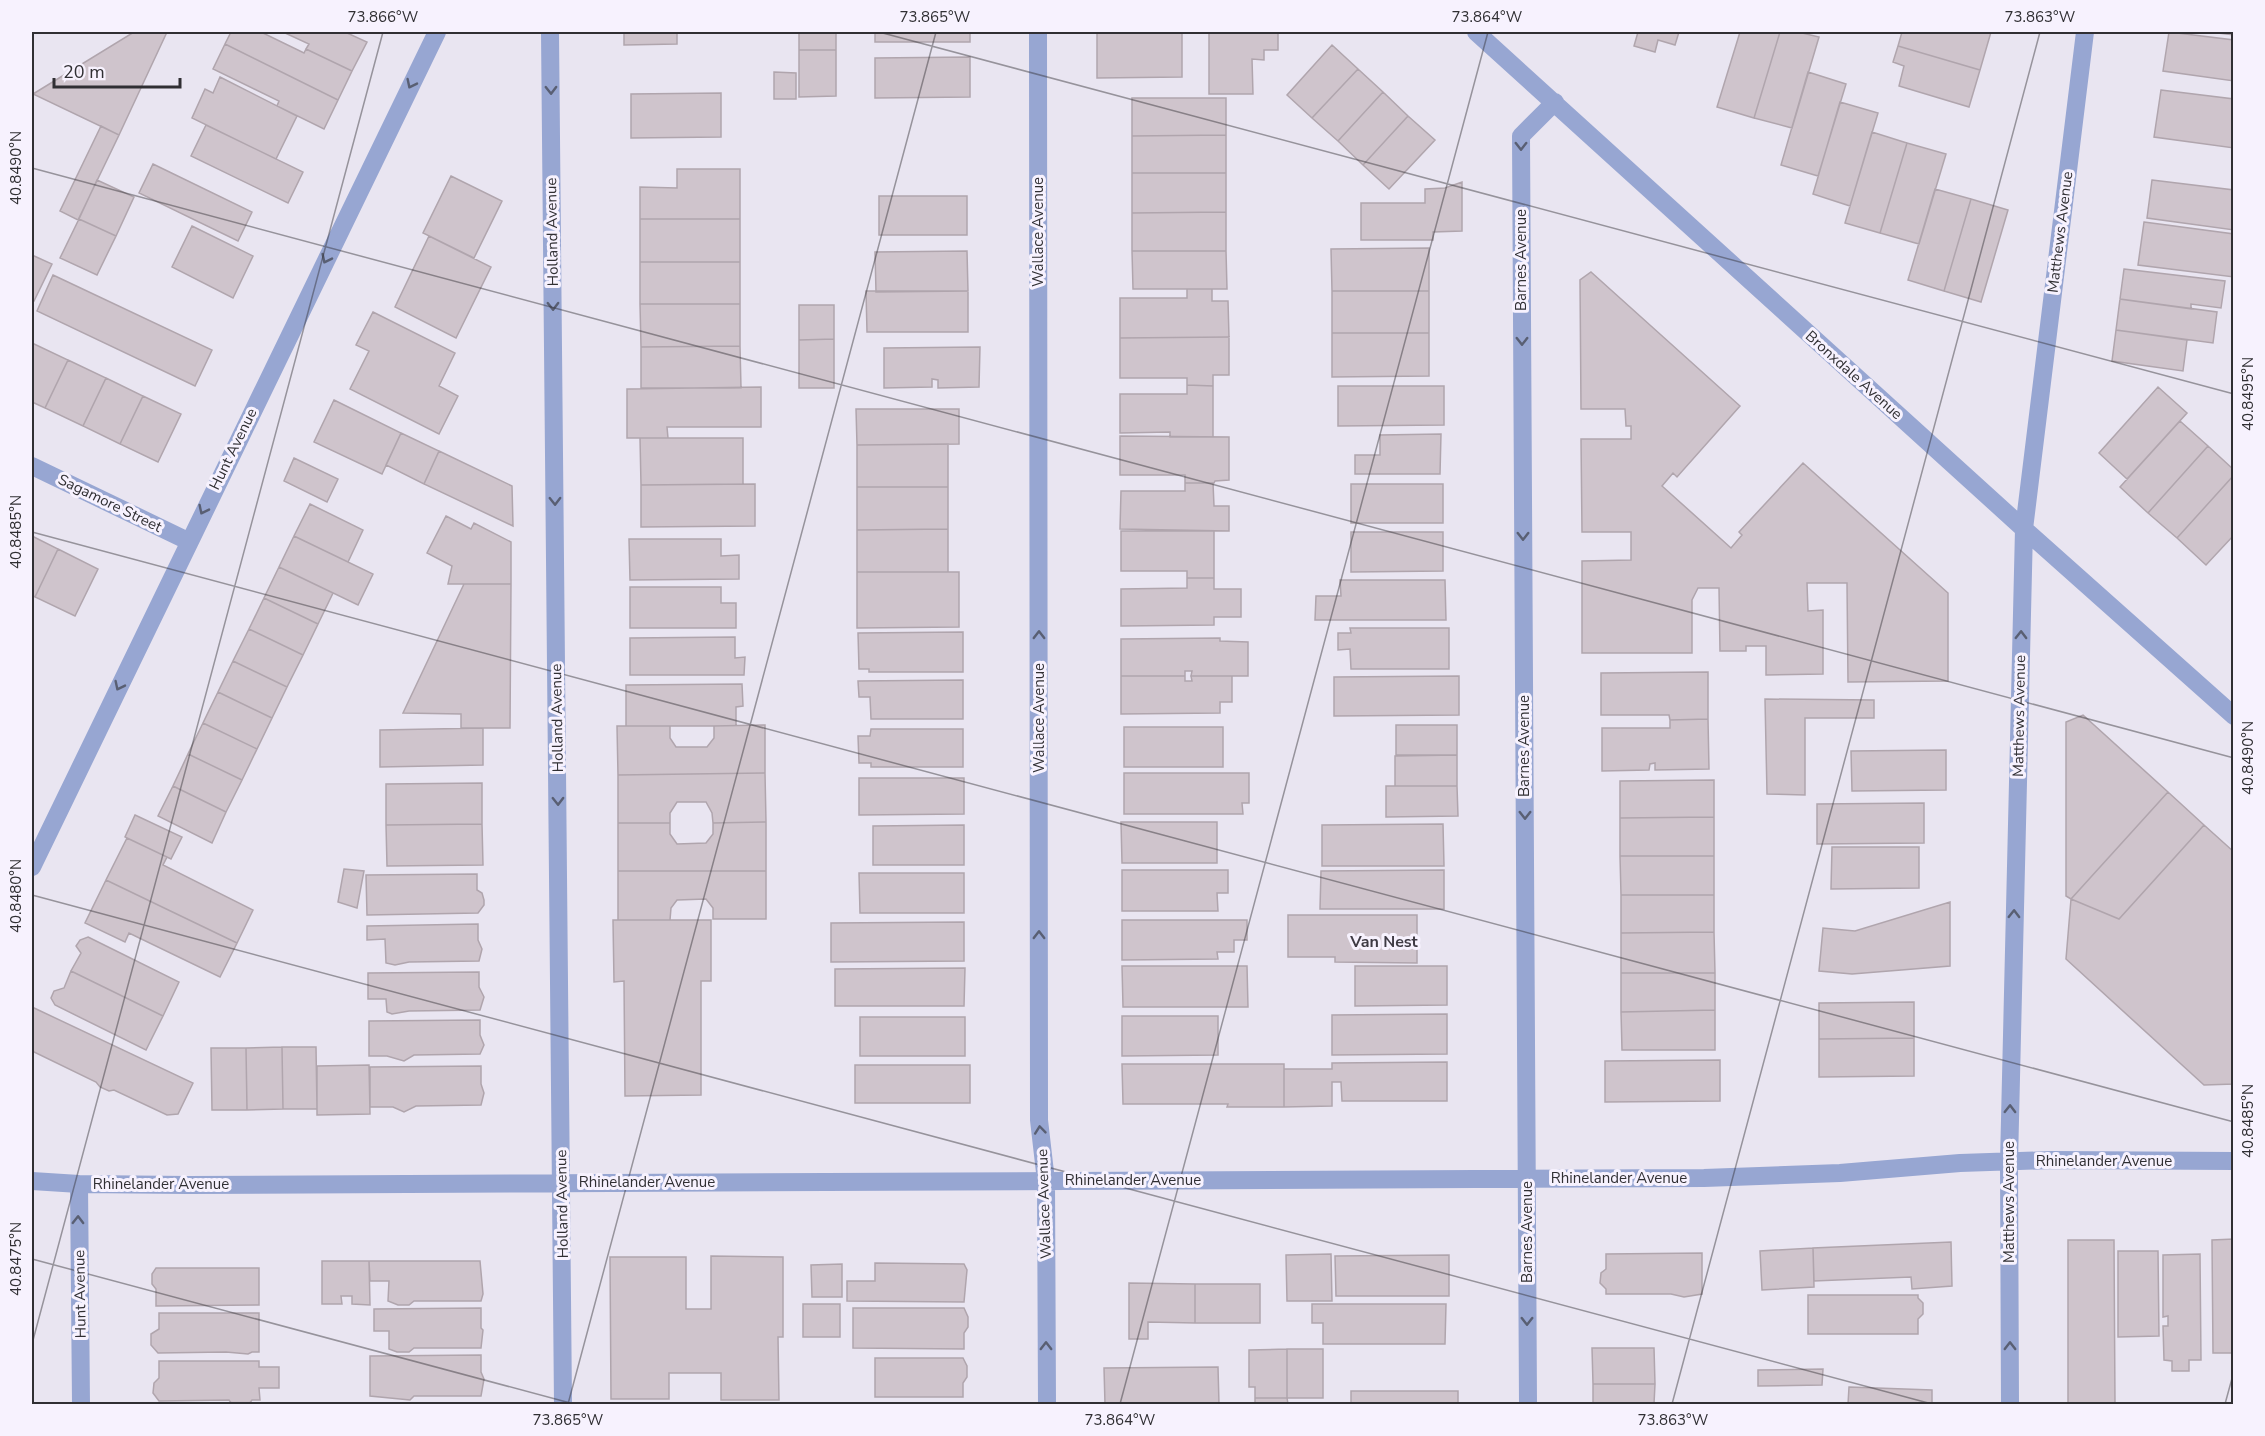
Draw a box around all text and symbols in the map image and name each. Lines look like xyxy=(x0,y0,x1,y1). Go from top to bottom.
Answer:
text: 73.866°W xyxy=(348,7,419,27)
text: 73.865°W xyxy=(900,7,971,27)
text: 73.864°W xyxy=(1452,7,1523,27)
text: 73.863°W xyxy=(2005,7,2076,27)
scale bar xyxy=(54,51,180,89)
text: 20 m xyxy=(63,60,105,84)
one-way arrow xyxy=(407,78,418,89)
one-way arrow xyxy=(545,85,557,94)
text: 40.8490°N xyxy=(6,131,26,205)
one-way arrow xyxy=(1515,142,1527,151)
street label: Matthews Avenue xyxy=(2043,170,2077,294)
street label: Holland Avenue xyxy=(541,177,563,287)
street label: Wallace Avenue xyxy=(1028,177,1048,287)
street label: Barnes Avenue xyxy=(1511,209,1531,311)
one-way arrow xyxy=(321,253,333,264)
one-way arrow xyxy=(547,301,559,310)
street label: Bronxdale Avenue xyxy=(1801,326,1907,424)
one-way arrow xyxy=(1516,337,1528,346)
text: 40.8495°N xyxy=(2238,357,2258,431)
street label: Hunt Avenue xyxy=(205,405,261,493)
street label: Sagamore Street xyxy=(55,469,166,537)
text: 40.8485°N xyxy=(6,495,26,569)
one-way arrow xyxy=(549,496,561,505)
one-way arrow xyxy=(199,504,211,515)
one-way arrow xyxy=(1517,532,1529,541)
one-way arrow xyxy=(1033,631,1045,640)
one-way arrow xyxy=(2015,631,2027,640)
street label: Matthews Avenue xyxy=(2008,655,2030,777)
street label: Holland Avenue xyxy=(546,663,568,773)
street label: Wallace Avenue xyxy=(1029,663,1049,773)
one-way arrow xyxy=(114,679,126,690)
street label: Barnes Avenue xyxy=(1514,695,1534,797)
text: 40.8490°N xyxy=(2238,721,2258,795)
one-way arrow xyxy=(552,796,564,805)
one-way arrow xyxy=(1519,811,1531,820)
text: 40.8480°N xyxy=(6,859,26,933)
one-way arrow xyxy=(2008,910,2021,919)
one-way arrow xyxy=(1033,931,1045,940)
district label: Van Nest xyxy=(1349,931,1419,953)
text: 40.8485°N xyxy=(2238,1084,2258,1158)
one-way arrow xyxy=(2003,1105,2016,1114)
one-way arrow xyxy=(1034,1126,1047,1135)
street label: Matthews Avenue xyxy=(1999,1141,2019,1263)
street label: Holland Avenue xyxy=(551,1149,573,1259)
street label: Wallace Avenue xyxy=(1032,1149,1056,1259)
street label: Rhinelander Avenue xyxy=(2036,1151,2172,1171)
street label: Rhinelander Avenue xyxy=(1551,1168,1687,1188)
street label: Rhinelander Avenue xyxy=(1065,1170,1201,1190)
street label: Rhinelander Avenue xyxy=(579,1172,715,1192)
street label: Rhinelander Avenue xyxy=(93,1174,229,1194)
street label: Barnes Avenue xyxy=(1517,1181,1537,1283)
one-way arrow xyxy=(72,1216,85,1225)
text: 40.8475°N xyxy=(6,1222,26,1296)
street label: Hunt Avenue xyxy=(69,1250,91,1338)
one-way arrow xyxy=(1521,1316,1533,1325)
one-way arrow xyxy=(1040,1342,1052,1351)
one-way arrow xyxy=(2004,1342,2016,1351)
text: 73.865°W xyxy=(533,1410,604,1430)
text: 73.864°W xyxy=(1085,1410,1156,1430)
text: 73.863°W xyxy=(1638,1410,1709,1430)

